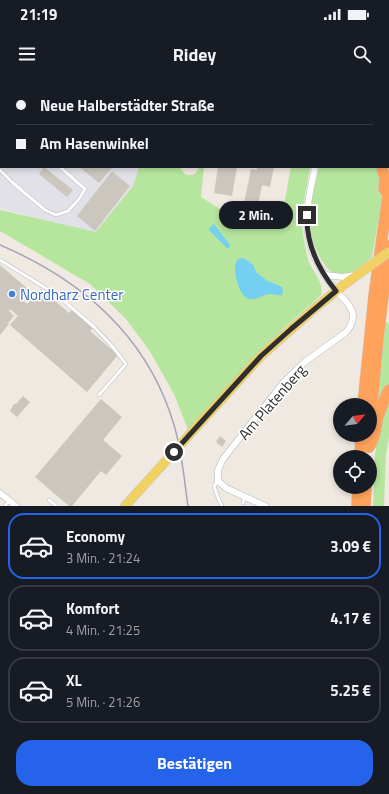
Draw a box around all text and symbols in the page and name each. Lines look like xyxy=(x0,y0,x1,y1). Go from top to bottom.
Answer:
text: 21:19 xyxy=(20,3,57,26)
text: Ridey xyxy=(173,41,216,68)
icon: menu xyxy=(16,43,38,65)
icon: search xyxy=(351,43,373,65)
text: Neue Halberstädter Straße xyxy=(40,94,215,117)
text: Am Hasenwinkel xyxy=(40,132,149,155)
callout: 2 Min. xyxy=(219,201,293,229)
text: 2 Min. xyxy=(238,205,274,225)
route end xyxy=(298,206,316,224)
place label: Nordharz Center xyxy=(20,283,123,306)
marker: Nordharz Center xyxy=(7,289,17,299)
street label: Am Platenberg xyxy=(233,359,312,445)
north arrow xyxy=(333,398,377,442)
map controls xyxy=(333,398,377,494)
route start xyxy=(165,443,183,461)
button: locate xyxy=(333,450,377,494)
text: Economy xyxy=(66,525,125,548)
icon: car xyxy=(18,528,54,564)
text: 3.09 € xyxy=(330,535,371,558)
text: 3 Min. · 21:24 xyxy=(66,548,140,568)
text: Komfort xyxy=(66,597,120,620)
icon: car xyxy=(18,600,54,636)
text: 4.17 € xyxy=(330,607,371,630)
text: 4 Min. · 21:25 xyxy=(66,620,140,640)
text: XL xyxy=(66,669,82,692)
icon: car xyxy=(18,672,54,708)
text: 5.25 € xyxy=(330,679,371,702)
text: 5 Min. · 21:26 xyxy=(66,692,140,712)
button: Bestätigen xyxy=(16,740,373,786)

